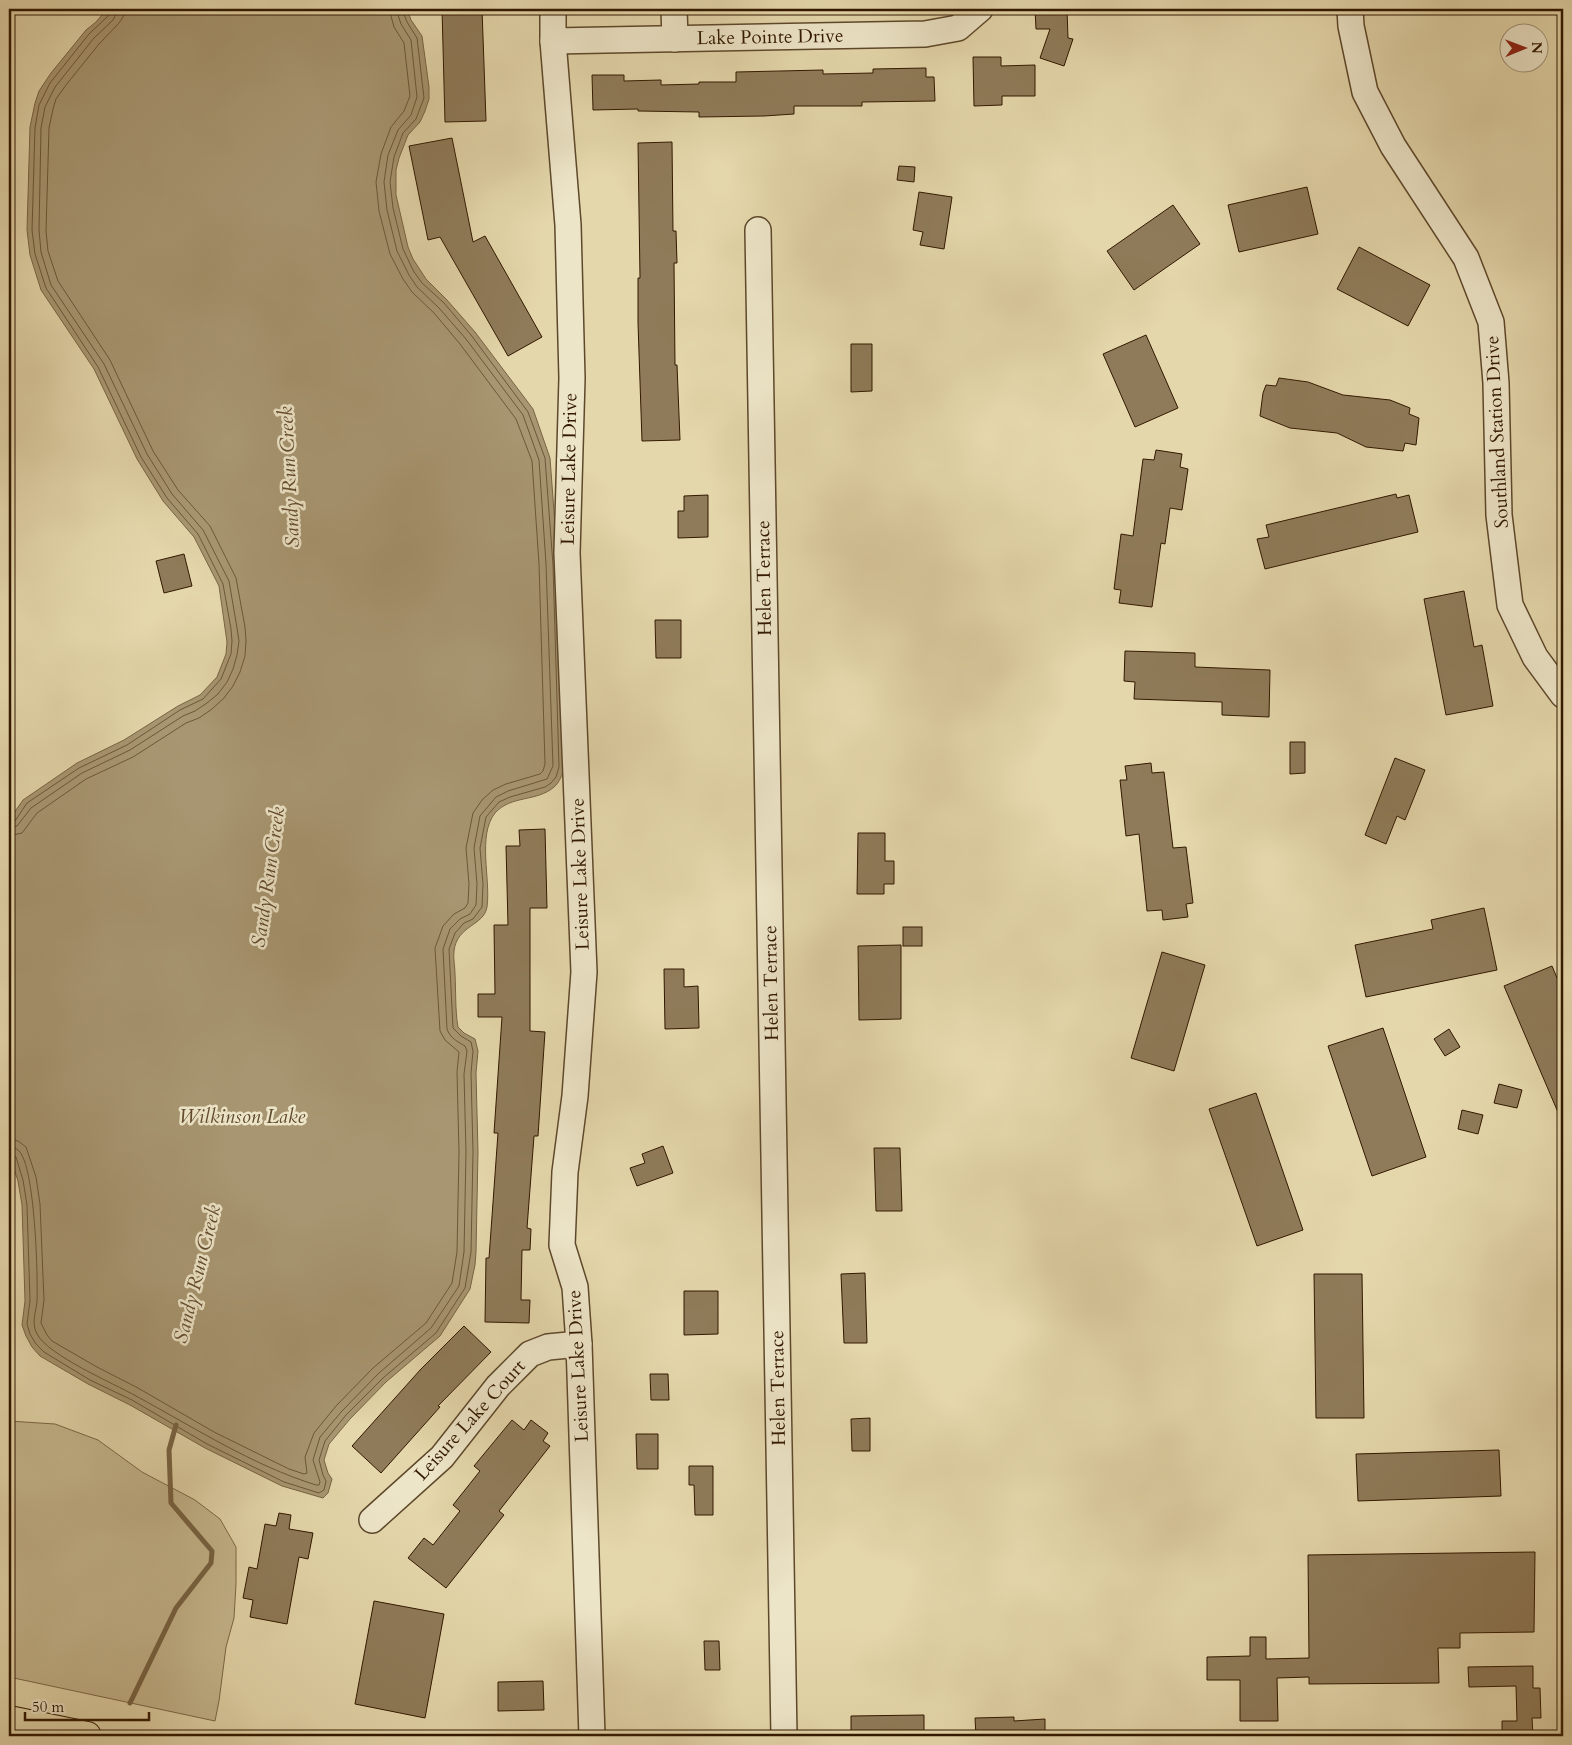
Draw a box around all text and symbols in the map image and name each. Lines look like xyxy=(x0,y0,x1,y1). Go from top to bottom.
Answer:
north arrow xyxy=(1500,22,1550,72)
street label: Lake Pointe Drive xyxy=(696,23,844,51)
text: N xyxy=(1527,42,1546,54)
street label: Southland Station Drive xyxy=(1479,335,1515,529)
street label: Leisure Lake Drive xyxy=(555,393,583,545)
water label: Sandy Run Creek xyxy=(272,406,306,548)
street label: Helen Terrace xyxy=(750,520,778,636)
street label: Leisure Lake Drive xyxy=(564,797,596,951)
water label: Sandy Run Creek xyxy=(245,805,291,949)
street label: Helen Terrace xyxy=(757,925,785,1041)
water label: Wilkinson Lake xyxy=(179,1103,306,1130)
water label: Sandy Run Creek xyxy=(167,1202,227,1346)
street label: Leisure Lake Drive xyxy=(561,1289,595,1443)
street label: Helen Terrace xyxy=(764,1330,792,1446)
street label: Leisure Lake Court xyxy=(409,1354,531,1486)
scale bar xyxy=(25,1690,149,1722)
text: 50 m xyxy=(32,1697,64,1717)

